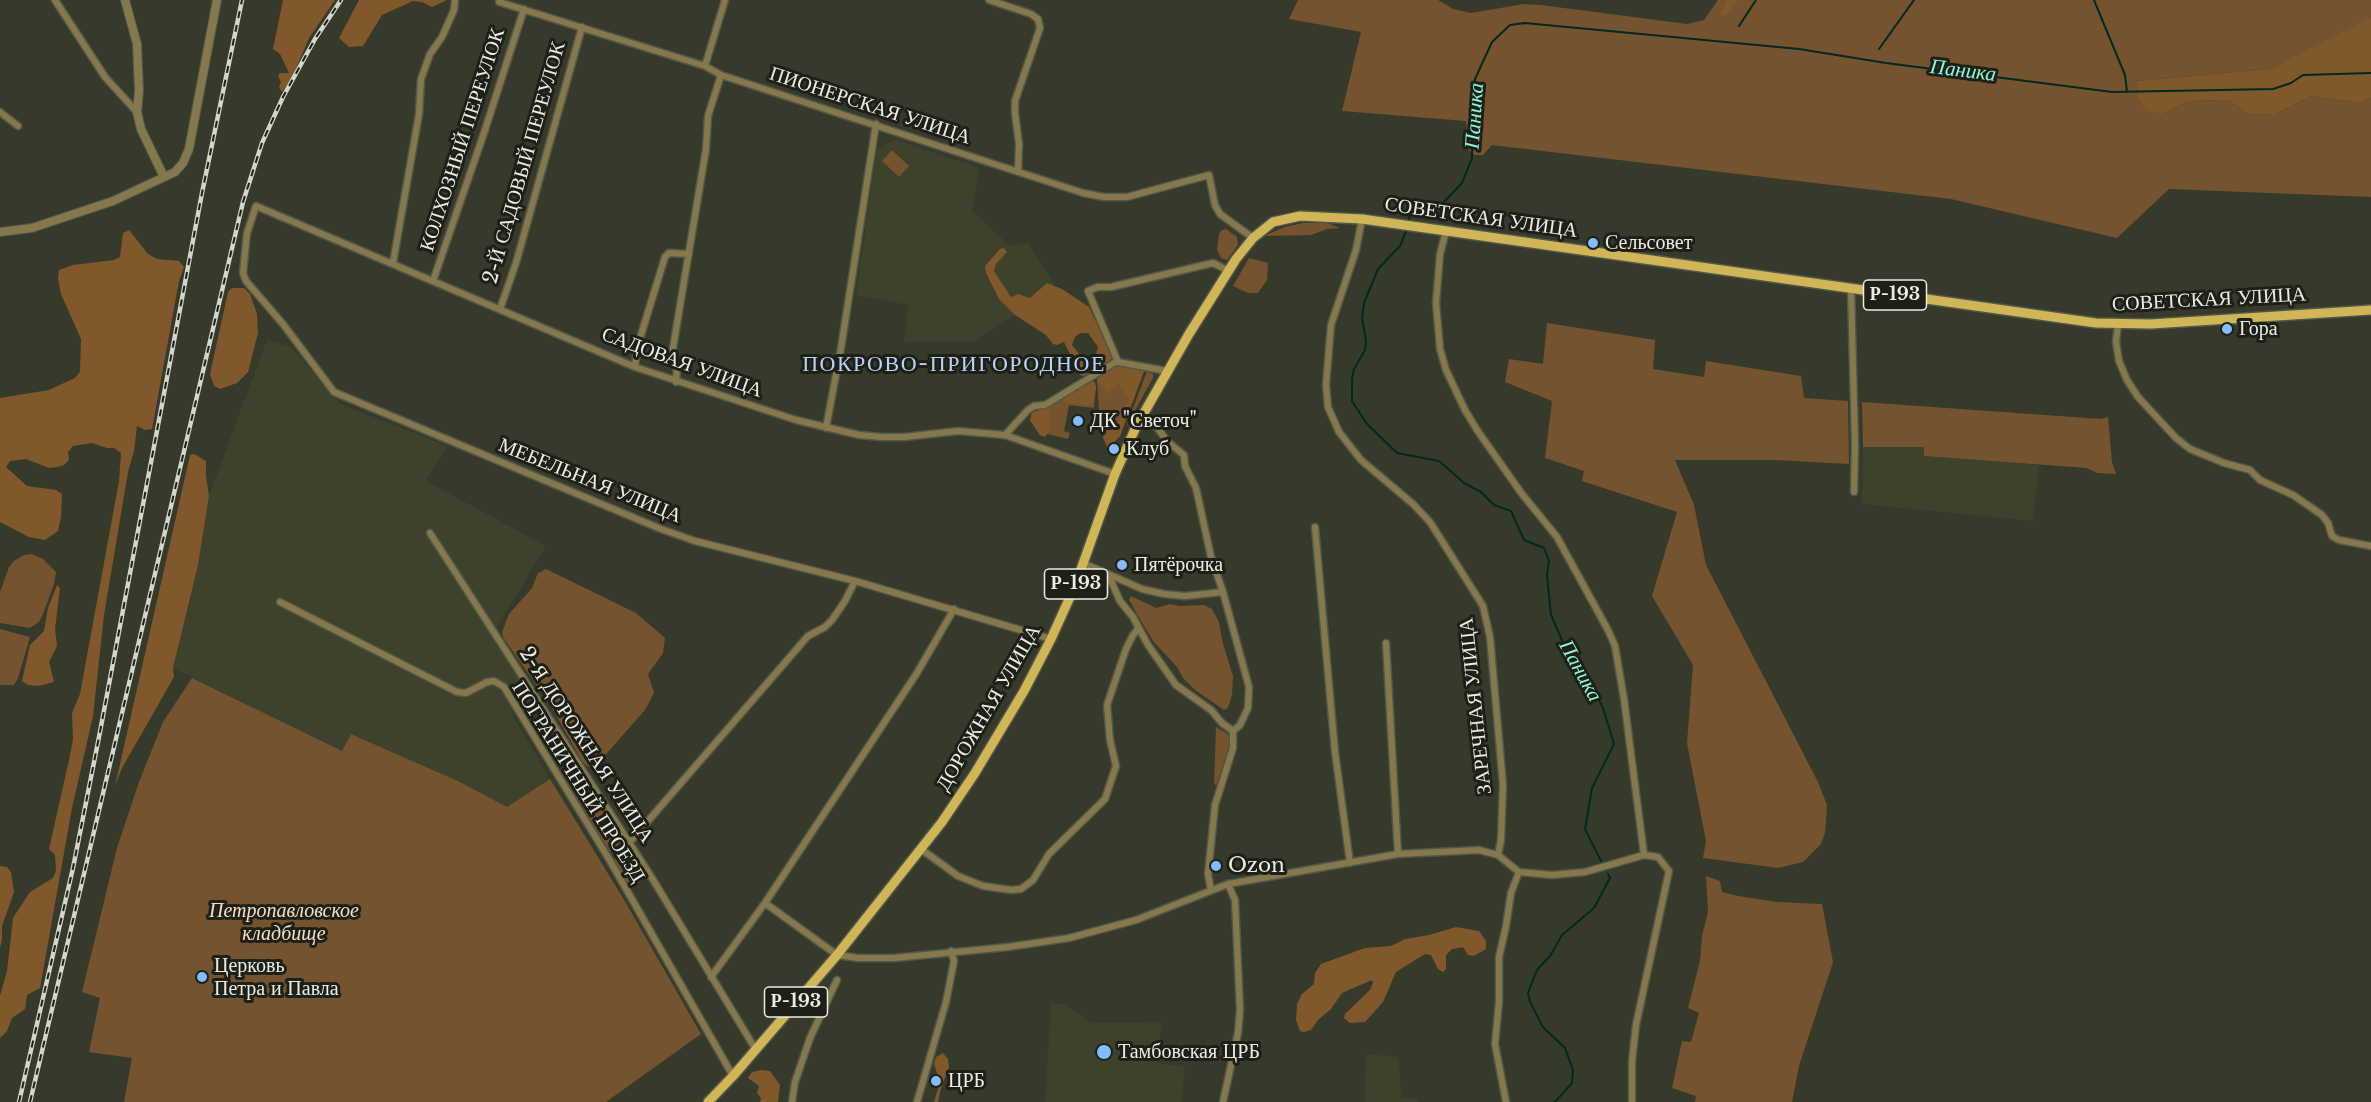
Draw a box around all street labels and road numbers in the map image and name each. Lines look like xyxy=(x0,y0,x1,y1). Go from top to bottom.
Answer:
street label: КОЛХОЗНЫЙ ПЕРЕУЛОК xyxy=(416,25,510,255)
street label: 2-Й САДОВЫЙ ПЕРЕУЛОК xyxy=(479,39,571,287)
street label: ПИОНЕРСКАЯ УЛИЦА xyxy=(766,62,974,150)
street label: СОВЕТСКАЯ УЛИЦА xyxy=(1383,193,1579,243)
road number: Р-193 xyxy=(1864,280,1926,310)
street label: СОВЕТСКАЯ УЛИЦА xyxy=(2111,283,2307,317)
street label: САДОВАЯ УЛИЦА xyxy=(598,323,766,403)
street label: МЕБЕЛЬНАЯ УЛИЦА xyxy=(495,433,685,529)
road number: Р-193 xyxy=(1044,569,1108,599)
street label: ЗАРЕЧНАЯ УЛИЦА xyxy=(1455,616,1497,796)
street label: ДОРОЖНАЯ УЛИЦА xyxy=(932,621,1046,795)
street label: 2-Я ДОРОЖНАЯ УЛИЦА xyxy=(514,643,658,847)
street label: ПОГРАНИЧНЫЙ ПРОЕЗД xyxy=(506,677,650,887)
road number: Р-193 xyxy=(764,987,828,1017)

